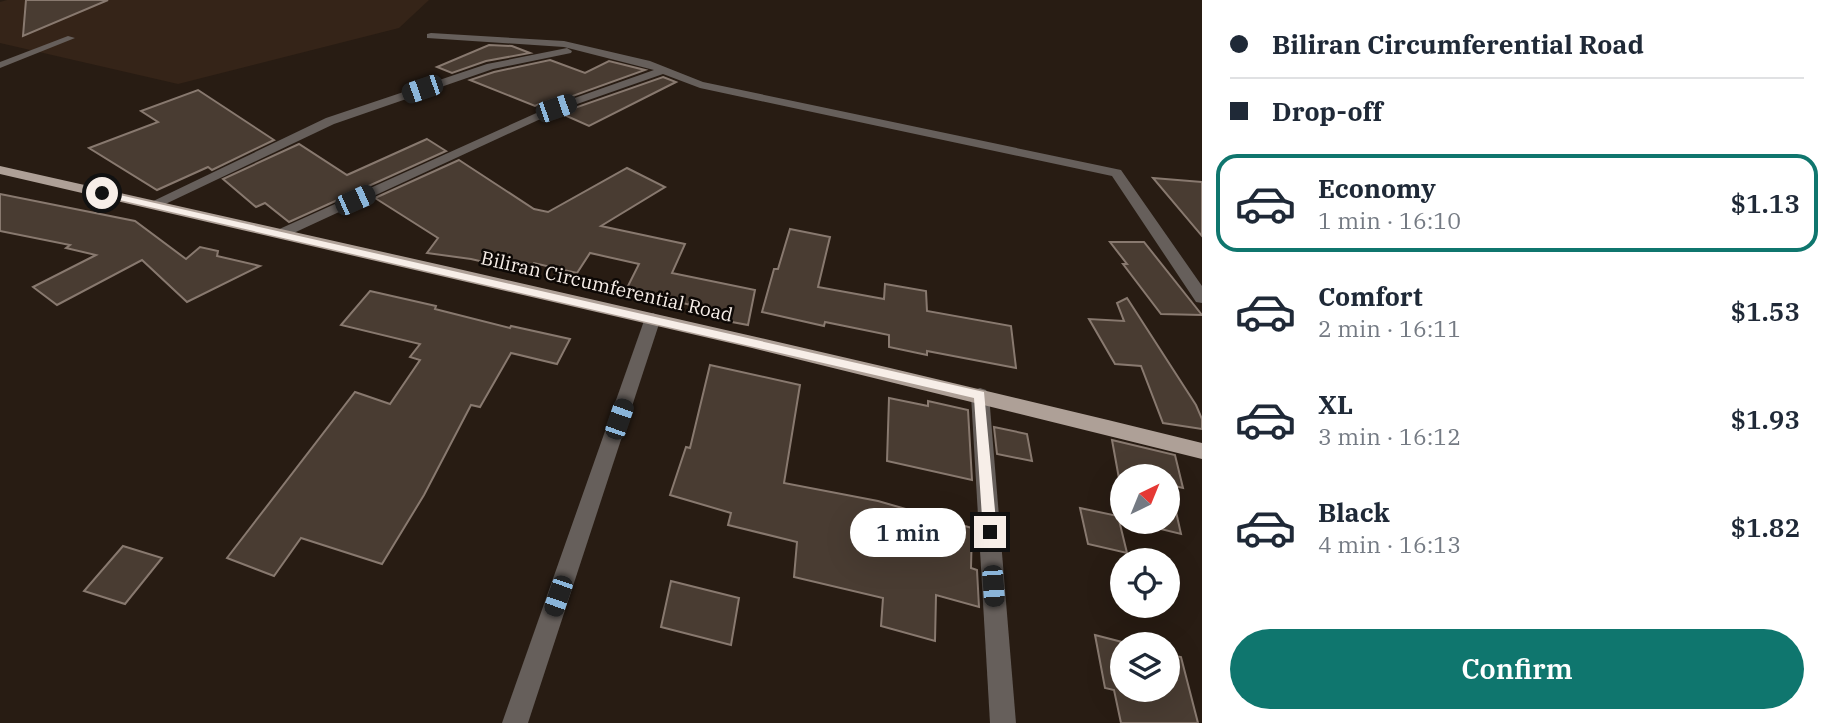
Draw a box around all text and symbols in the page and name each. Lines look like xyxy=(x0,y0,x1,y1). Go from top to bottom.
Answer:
text: Biliran Circumferential Road xyxy=(1272,27,1644,61)
car xyxy=(399,72,446,106)
car xyxy=(533,91,580,125)
text: Drop-off xyxy=(1272,94,1383,128)
text: Economy xyxy=(1318,171,1436,205)
icon: car xyxy=(1234,172,1297,235)
route start xyxy=(86,177,118,209)
car xyxy=(332,182,379,218)
text: $1.13 xyxy=(1731,186,1800,220)
text: 1 min · 16:10 xyxy=(1318,205,1461,235)
street label: Biliran Circumferential Road xyxy=(479,245,735,327)
text: Comfort xyxy=(1318,279,1423,313)
icon: car xyxy=(1234,280,1297,343)
text: $1.53 xyxy=(1731,294,1800,328)
text: 2 min · 16:11 xyxy=(1318,313,1461,343)
text: XL xyxy=(1318,387,1353,421)
icon: car xyxy=(1234,388,1297,451)
car xyxy=(603,396,636,442)
text: $1.93 xyxy=(1731,402,1800,436)
text: 3 min · 16:12 xyxy=(1318,421,1461,451)
north arrow xyxy=(1110,464,1180,534)
map controls xyxy=(1110,464,1180,702)
text: Black xyxy=(1318,495,1390,529)
icon: car xyxy=(1234,496,1297,559)
callout: 1 min xyxy=(850,508,965,556)
text: $1.82 xyxy=(1731,510,1800,544)
route end xyxy=(974,516,1006,548)
text: 1 min xyxy=(876,517,940,547)
text: 4 min · 16:13 xyxy=(1318,529,1461,559)
button: locate xyxy=(1110,548,1180,618)
car xyxy=(982,564,1005,608)
car xyxy=(542,573,575,619)
button: Confirm xyxy=(1230,629,1804,709)
button: layers xyxy=(1110,632,1180,702)

